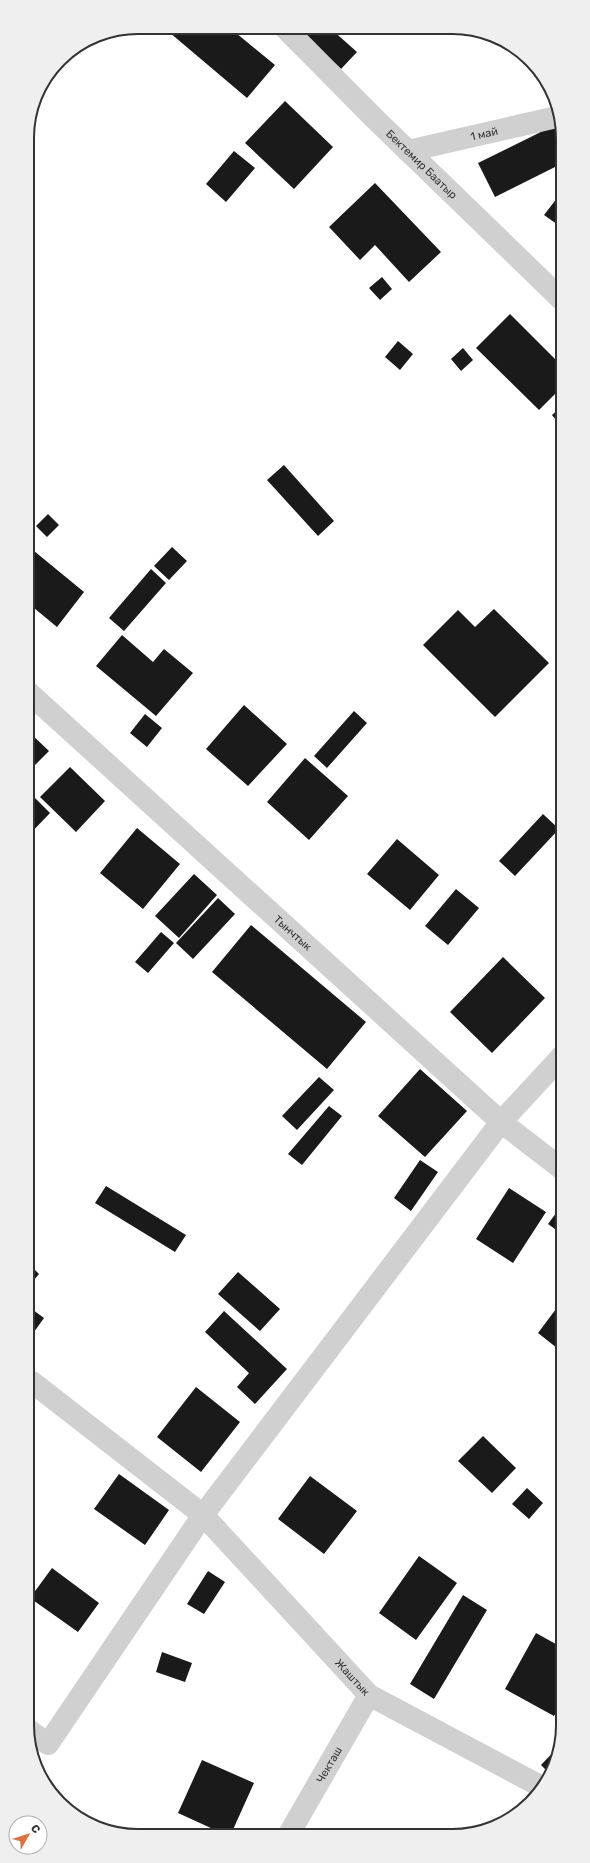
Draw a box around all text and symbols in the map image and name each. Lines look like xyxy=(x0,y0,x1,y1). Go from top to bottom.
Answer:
street label: 1 май xyxy=(469,124,499,143)
street label: Бектемир Баатыр xyxy=(384,127,460,201)
street label: Тынчтык xyxy=(271,912,314,953)
street label: Жаштык xyxy=(332,1656,373,1698)
street label: Чекташ xyxy=(313,1744,344,1785)
north arrow xyxy=(8,1815,48,1855)
text: С xyxy=(28,1822,43,1836)

